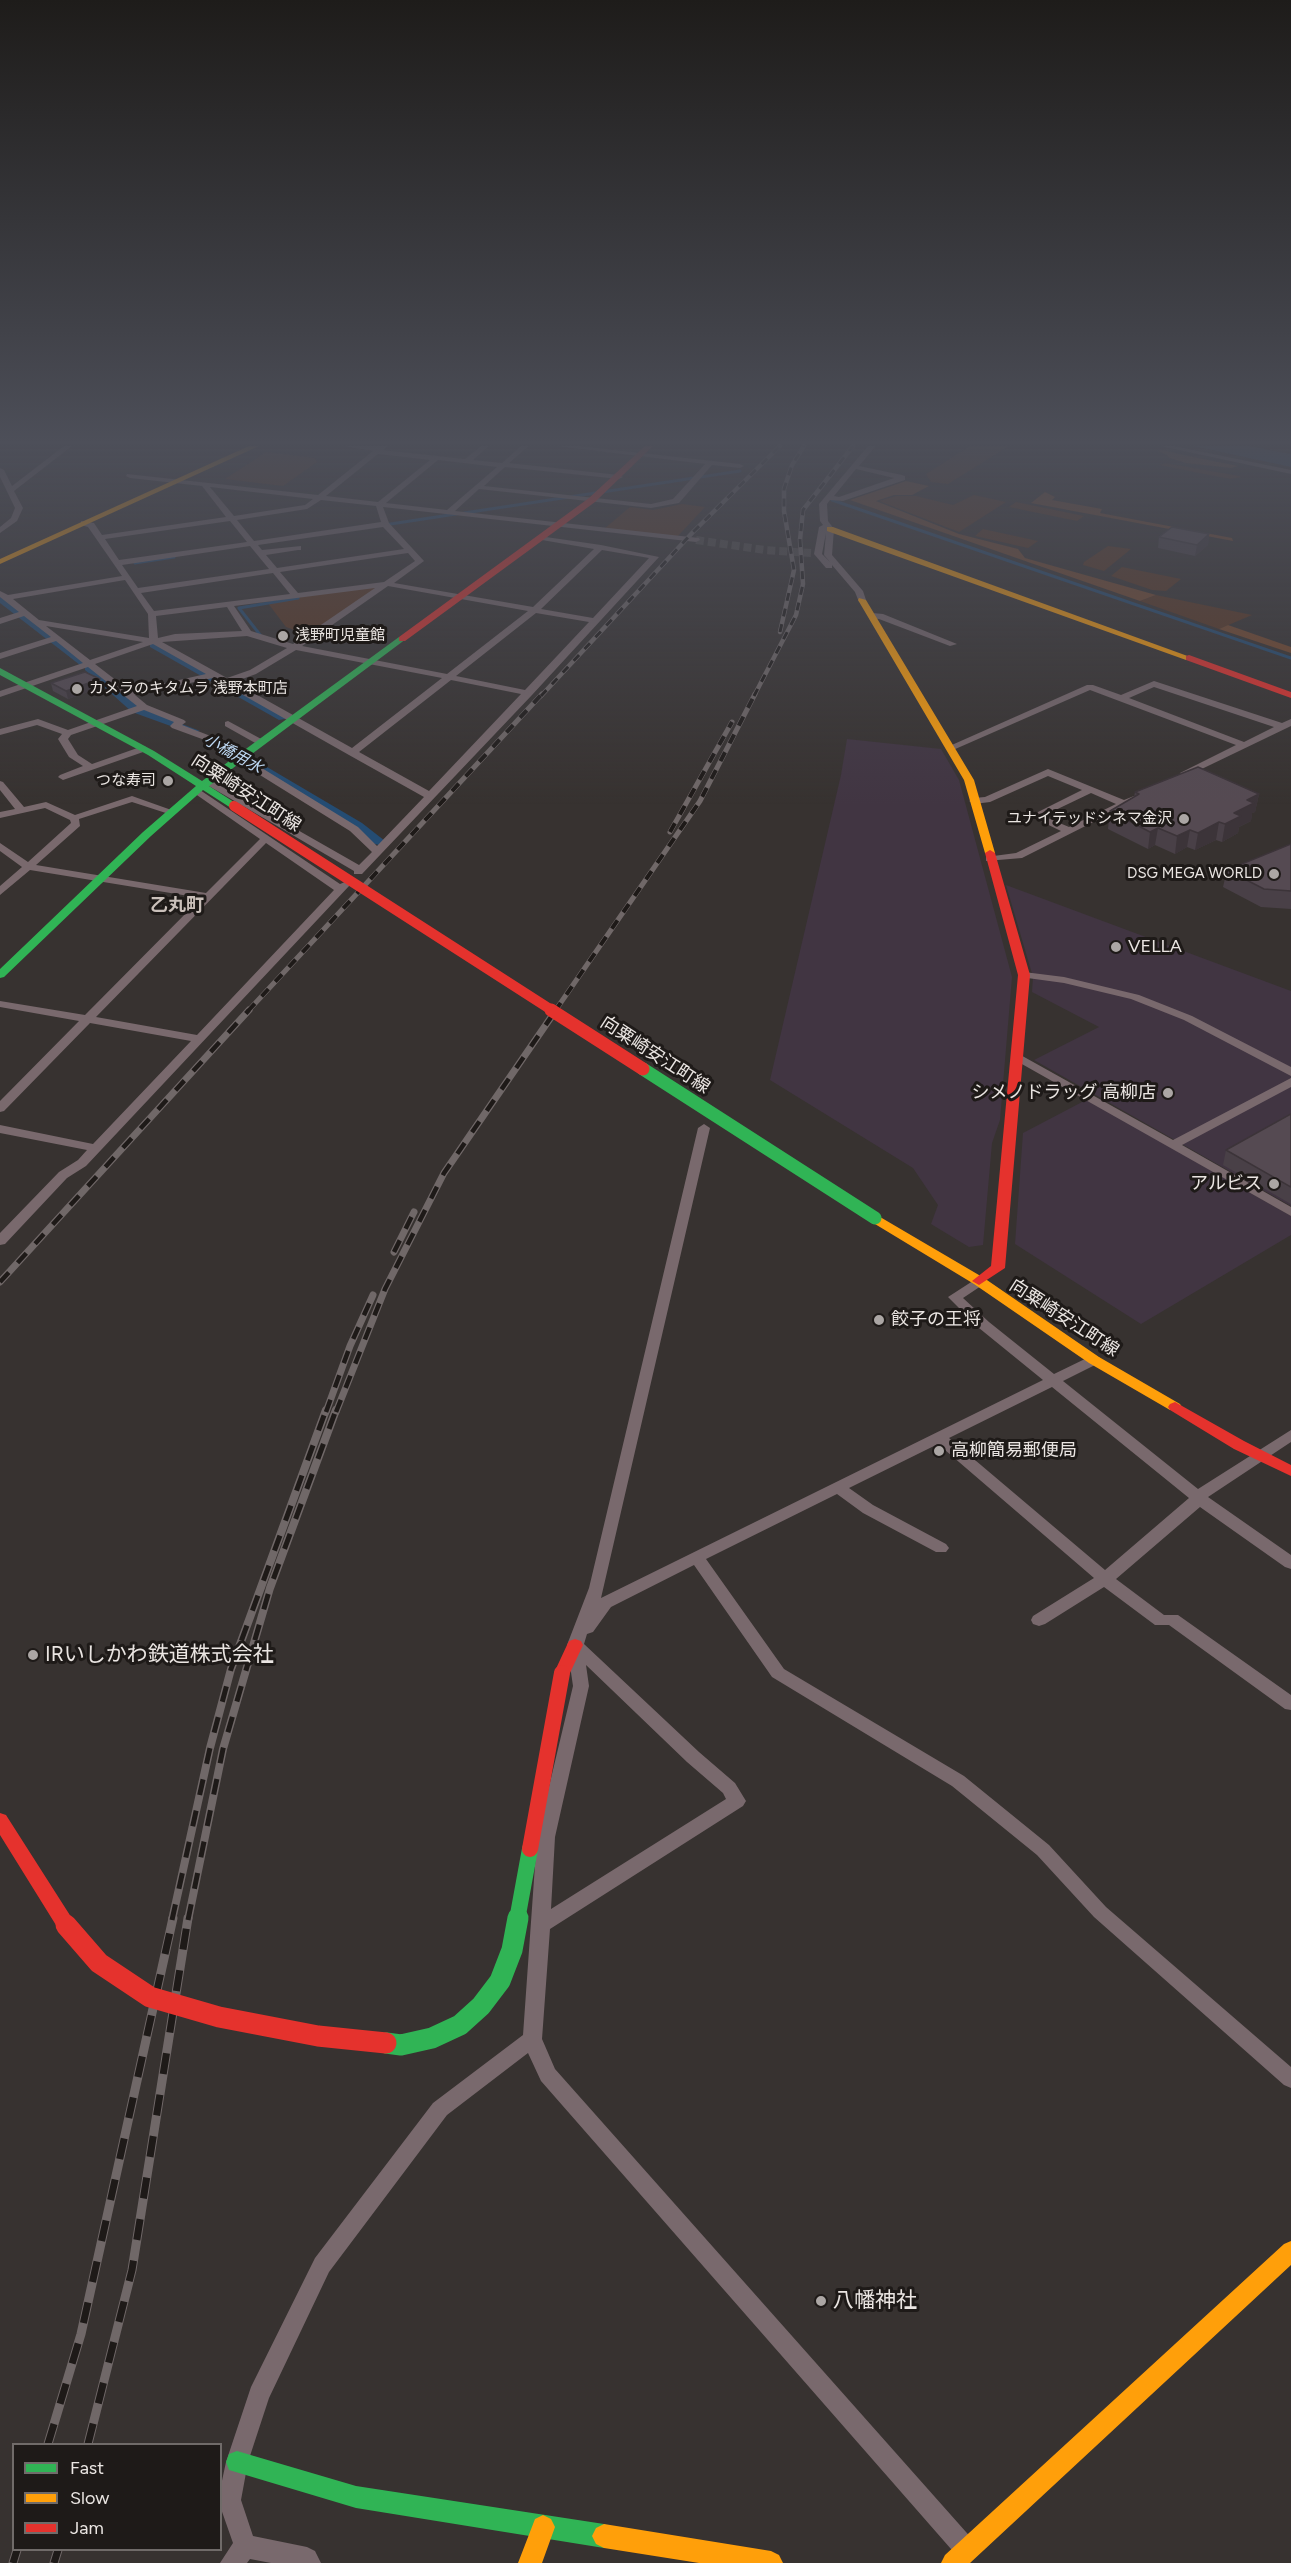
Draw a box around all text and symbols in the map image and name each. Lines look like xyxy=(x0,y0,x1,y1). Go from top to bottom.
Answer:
place label: 浅野町児童館 xyxy=(295,627,385,645)
marker: 浅野町児童館 xyxy=(276,629,290,643)
place label: カメラのキタムラ 浅野本町店 xyxy=(89,680,288,698)
marker: カメラのキタムラ 浅野本町店 xyxy=(70,682,84,696)
water label: 小橋用水 xyxy=(200,730,266,778)
street label: 向粟崎安江町線 xyxy=(187,750,305,836)
place label: つな寿司 xyxy=(96,772,156,790)
marker: つな寿司 xyxy=(161,774,175,788)
place label: ユナイテッドシネマ金沢 xyxy=(1007,810,1172,828)
marker: ユナイテッドシネマ金沢 xyxy=(1177,812,1191,826)
place label: DSG MEGA WORLD xyxy=(1127,865,1262,883)
marker: DSG MEGA WORLD xyxy=(1267,867,1281,881)
district label: 乙丸町 xyxy=(150,895,204,917)
place label: VELLA xyxy=(1128,936,1182,958)
marker: VELLA xyxy=(1109,940,1123,954)
street label: 向粟崎安江町線 xyxy=(596,1012,714,1098)
place label: シメノドラッグ 高柳店 xyxy=(972,1082,1156,1104)
marker: シメノドラッグ 高柳店 xyxy=(1161,1086,1175,1100)
place label: アルビス xyxy=(1190,1173,1262,1195)
marker: アルビス xyxy=(1267,1177,1281,1191)
street label: 向粟崎安江町線 xyxy=(1005,1275,1123,1361)
place label: 餃子の王将 xyxy=(891,1309,981,1331)
marker: 餃子の王将 xyxy=(872,1313,886,1327)
place label: 高柳簡易郵便局 xyxy=(951,1440,1077,1462)
marker: 高柳簡易郵便局 xyxy=(932,1444,946,1458)
place label: IRいしかわ鉄道株式会社 xyxy=(45,1642,274,1668)
marker: IRいしかわ鉄道株式会社 xyxy=(26,1648,40,1662)
place label: 八幡神社 xyxy=(833,2288,917,2314)
marker: 八幡神社 xyxy=(814,2294,828,2308)
legend xyxy=(12,2443,222,2551)
text: Fast xyxy=(70,2457,104,2479)
text: Slow xyxy=(70,2487,109,2509)
text: Jam xyxy=(70,2517,104,2539)

